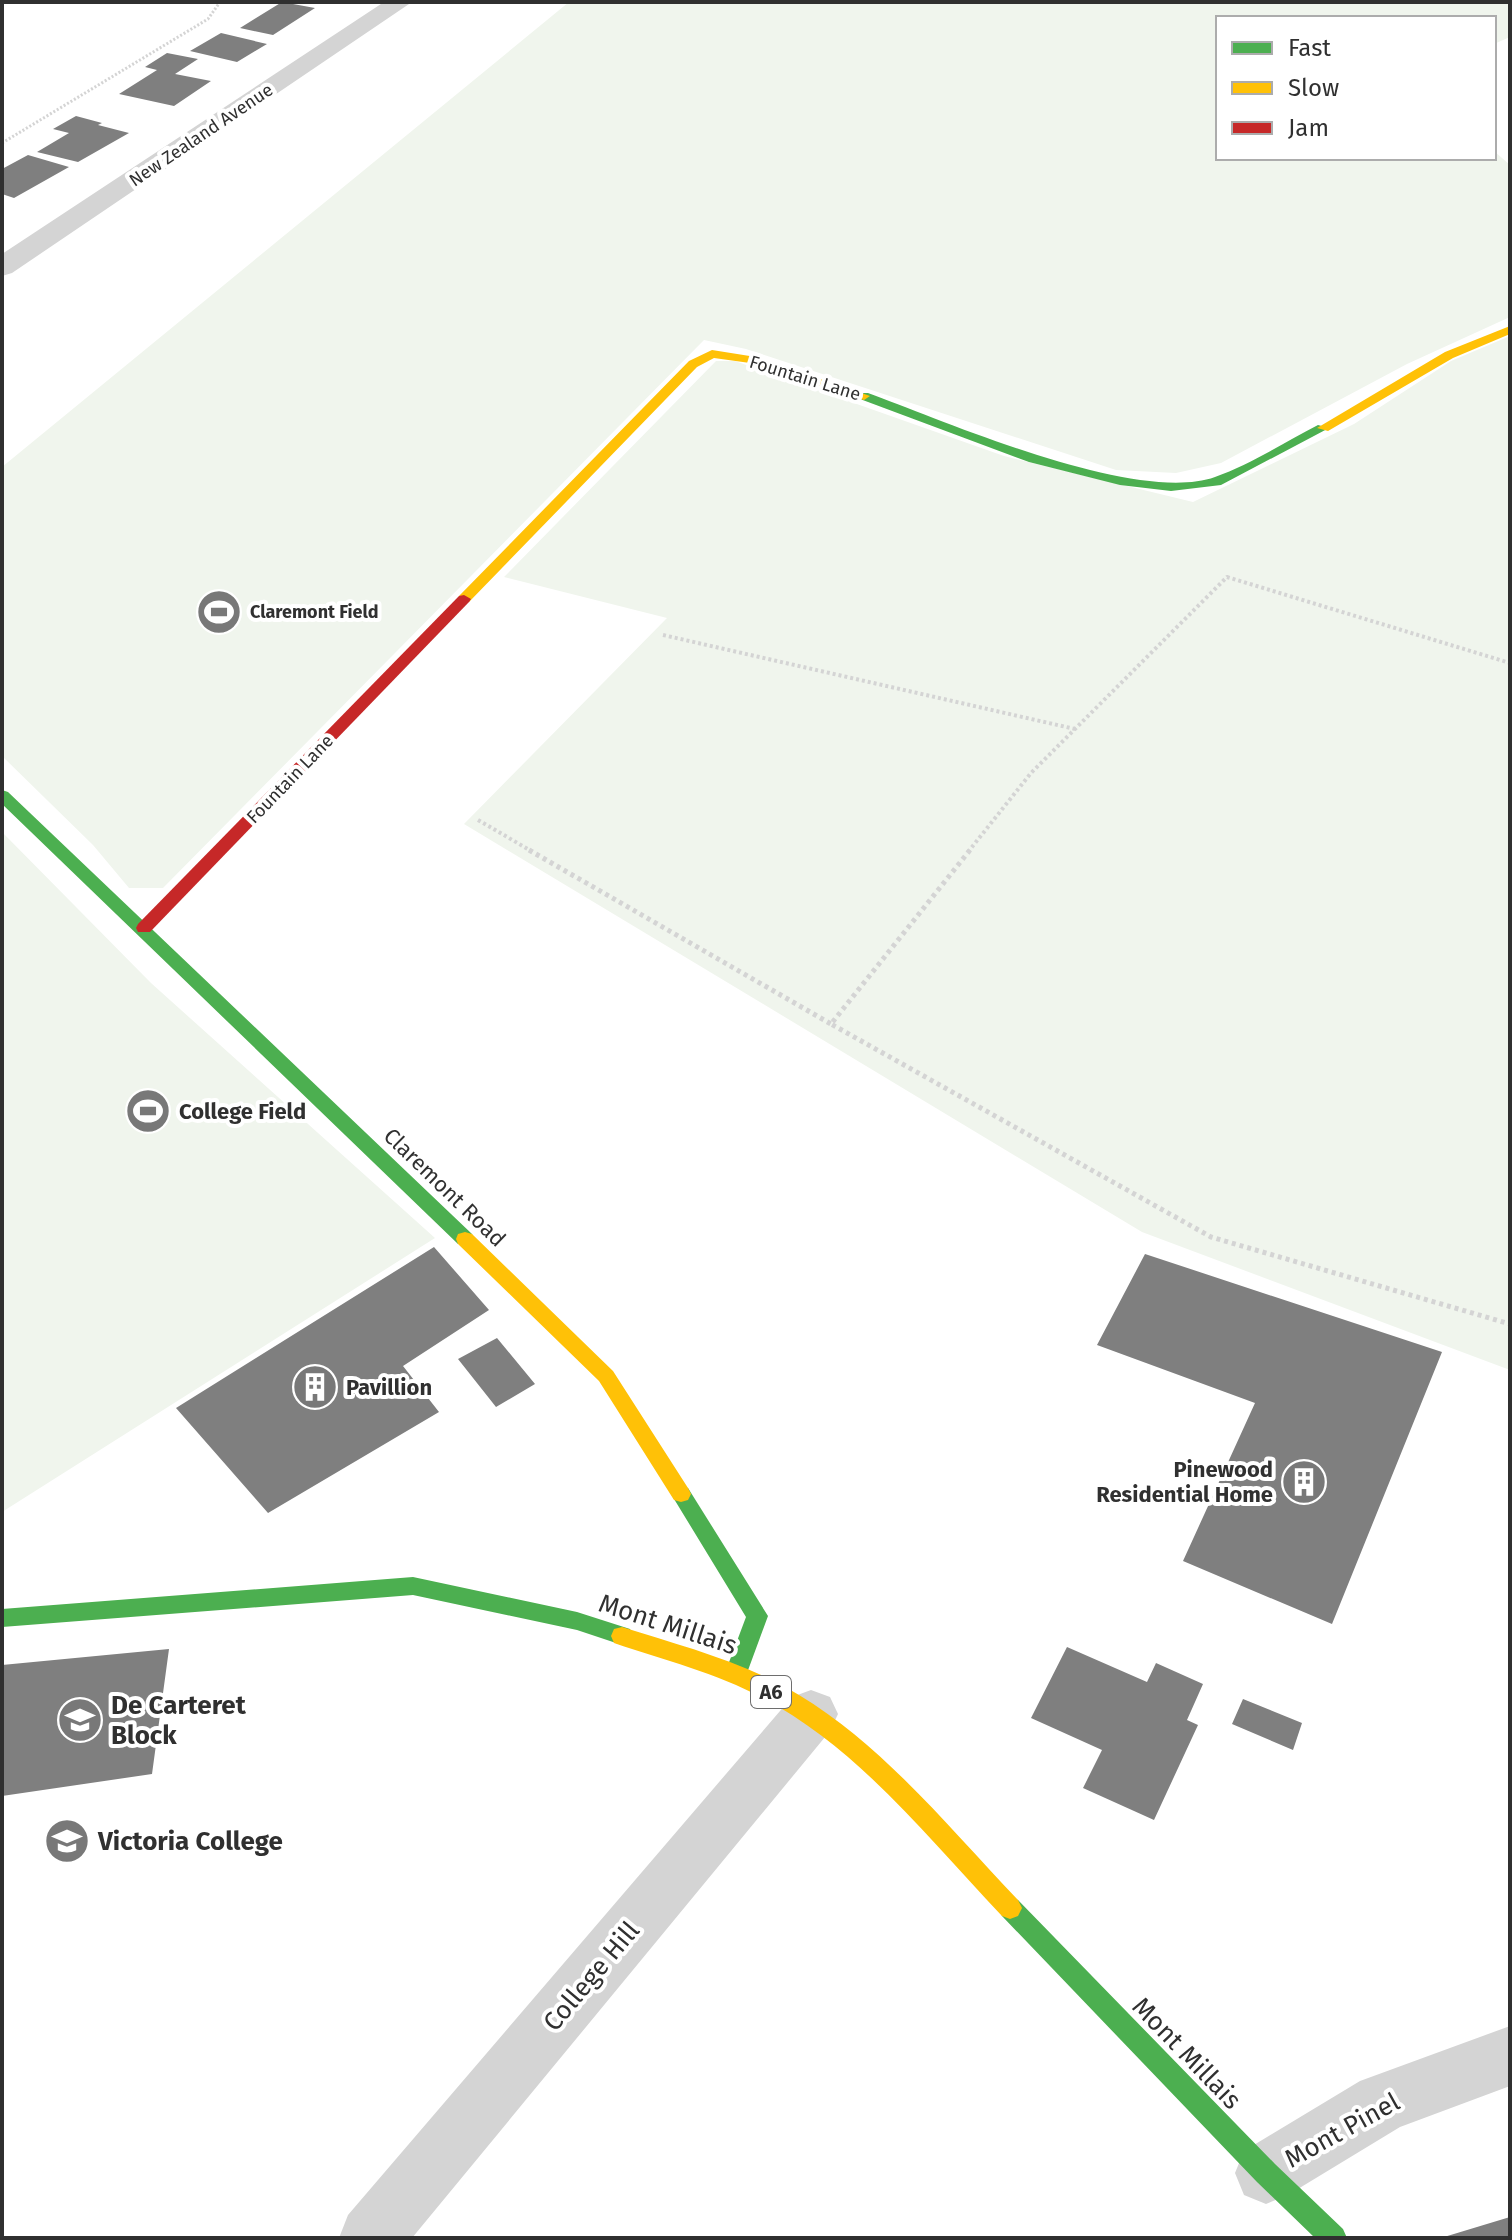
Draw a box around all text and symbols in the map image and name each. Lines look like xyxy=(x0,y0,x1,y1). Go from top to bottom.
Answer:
legend xyxy=(1216,16,1496,160)
text: Fast xyxy=(1288,34,1331,62)
text: Slow xyxy=(1288,74,1339,102)
street label: New Zealand Avenue xyxy=(125,79,277,191)
text: Jam xyxy=(1288,114,1329,142)
street label: Fountain Lane xyxy=(747,351,863,405)
sports icon: Claremont Field xyxy=(195,588,243,636)
place label: Claremont Field xyxy=(250,601,379,623)
street label: Fountain Lane xyxy=(242,730,338,828)
sports icon: College Field xyxy=(124,1087,172,1135)
place label: College Field xyxy=(179,1098,306,1125)
street label: Claremont Road xyxy=(378,1122,511,1252)
building icon: Pavillion xyxy=(291,1363,339,1411)
place label: Pavillion xyxy=(346,1374,432,1401)
place label: Pinewood Residential Home xyxy=(1096,1456,1273,1508)
building icon: Pinewood Residential Home xyxy=(1280,1458,1328,1506)
street label: Mont Millais xyxy=(595,1588,741,1661)
road number: A6 xyxy=(751,1676,791,1708)
place label: De Carteret Block xyxy=(111,1690,247,1751)
school or university icon: De Carteret Block xyxy=(56,1696,104,1744)
school or university icon: Victoria College xyxy=(43,1817,91,1865)
place label: Victoria College xyxy=(97,1826,283,1857)
street label: College Hill xyxy=(537,1915,646,2037)
street label: Mont Millais xyxy=(1126,1991,1248,2116)
street label: Mont Pinel xyxy=(1279,2086,1405,2175)

